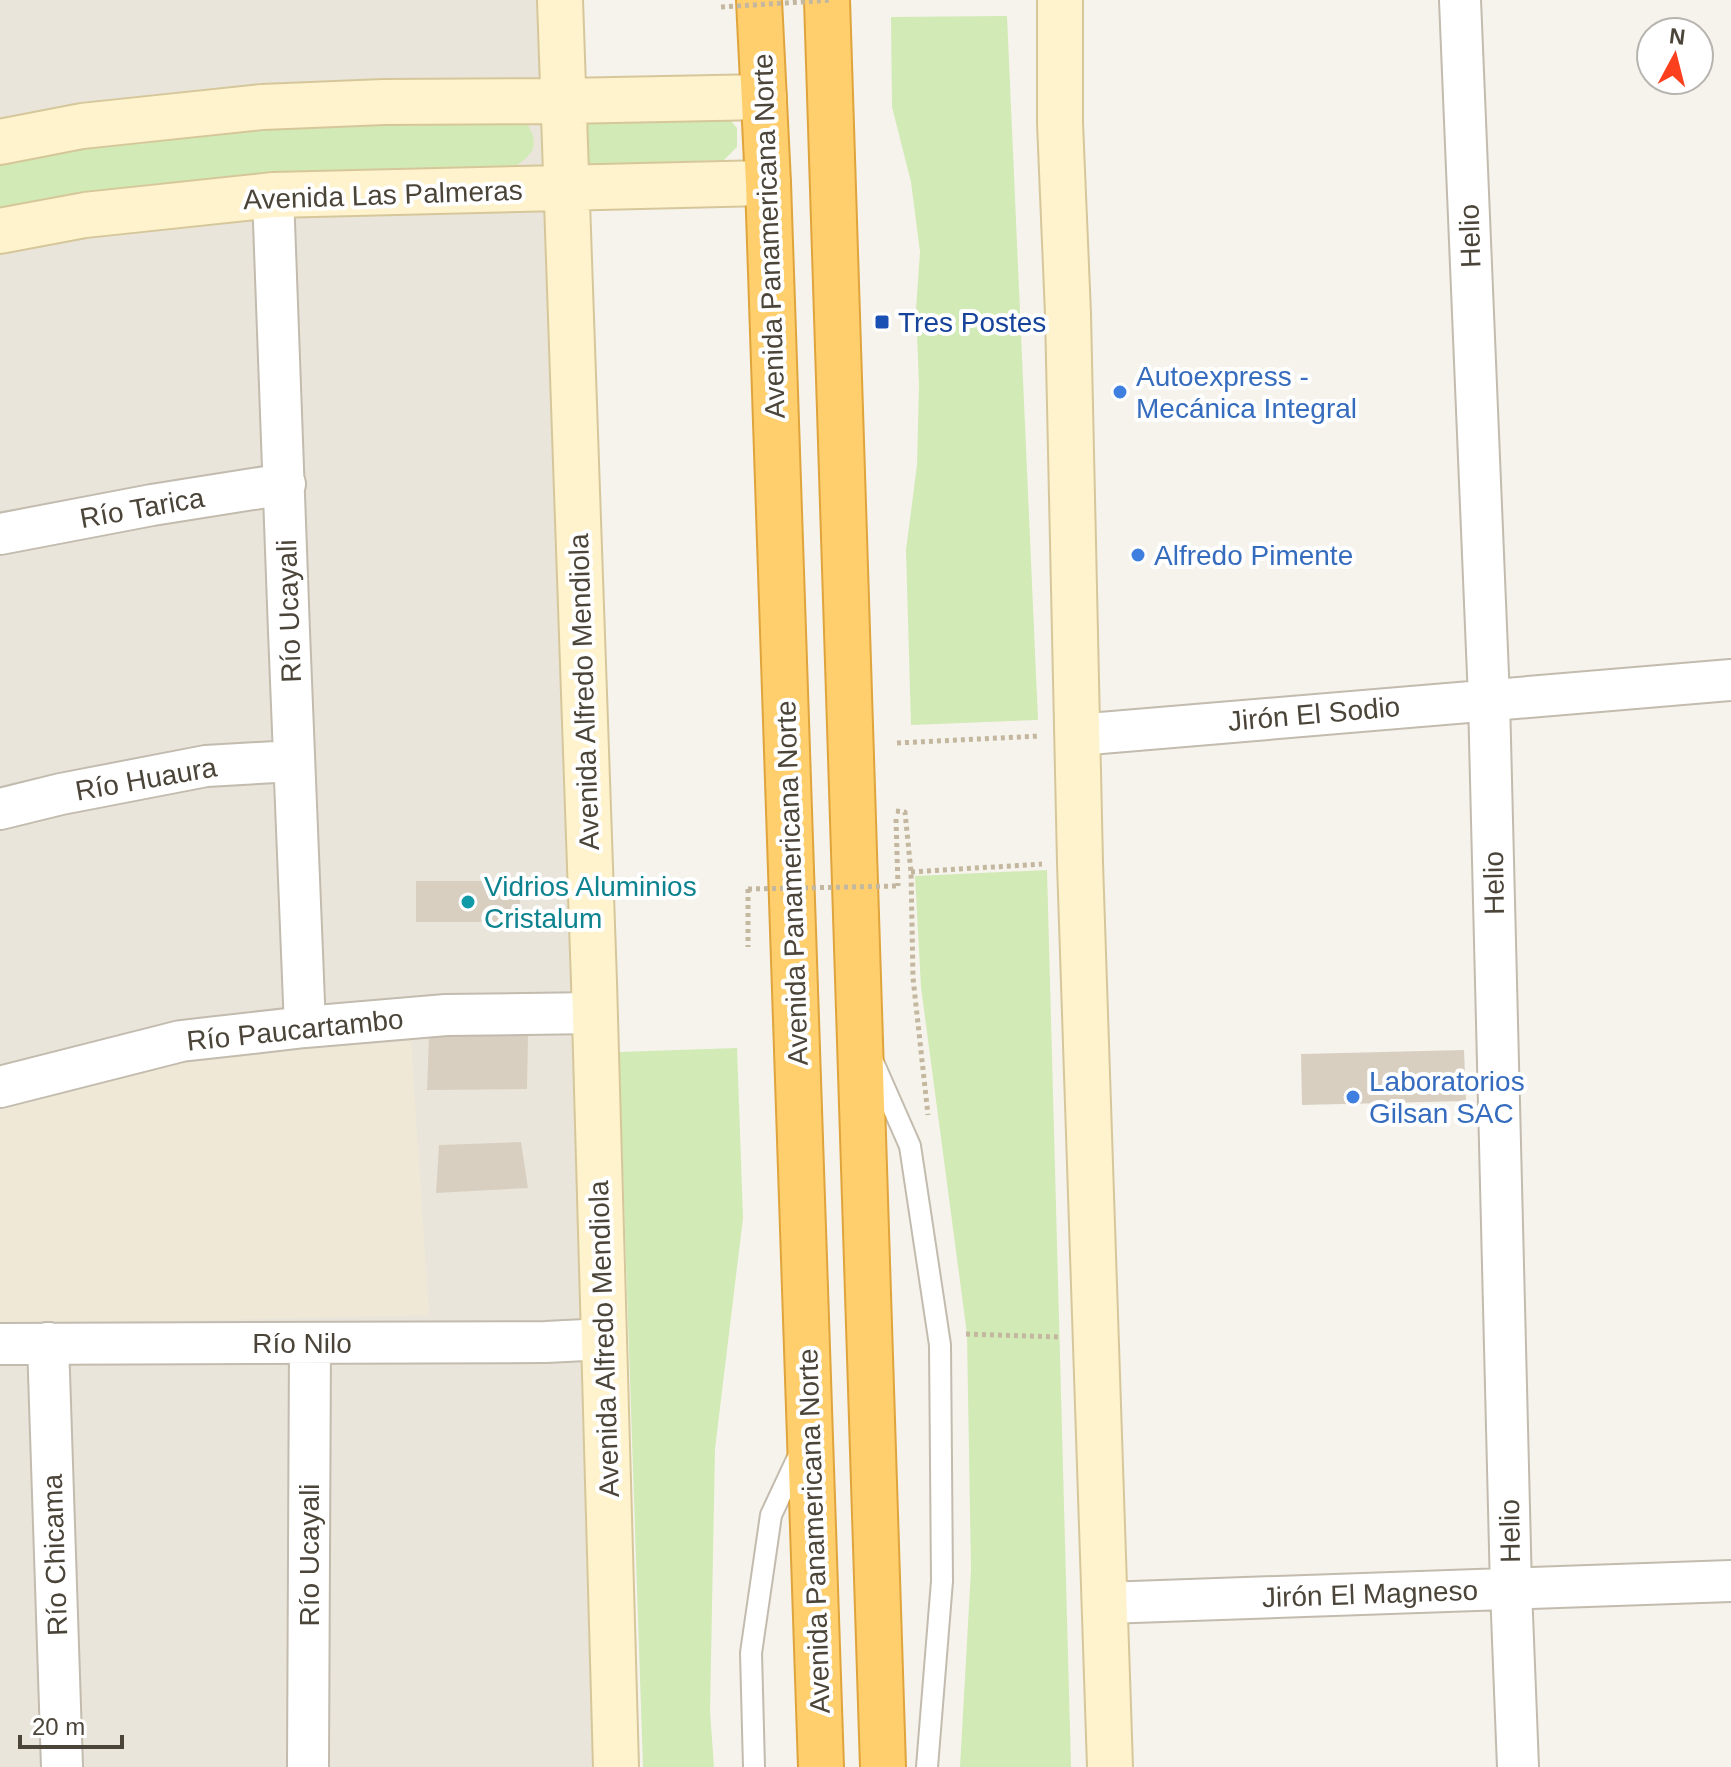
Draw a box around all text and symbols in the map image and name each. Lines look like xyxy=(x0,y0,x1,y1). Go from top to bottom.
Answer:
north arrow xyxy=(1635,16,1715,96)
text: N xyxy=(1668,23,1687,50)
street label: Avenida Panamericana Norte xyxy=(747,53,791,419)
street label: Avenida Las Palmeras xyxy=(243,175,523,215)
street label: Helio xyxy=(1453,204,1487,268)
place label: Tres Postes xyxy=(898,307,1046,338)
marker: Tres Postes xyxy=(873,313,891,331)
place label: Autoexpress - Mecánica Integral xyxy=(1136,361,1357,424)
marker: Autoexpress - Mecánica Integral xyxy=(1111,383,1129,401)
street label: Río Tarica xyxy=(77,482,207,534)
street label: Avenida Alfredo Mendiola xyxy=(563,533,605,851)
street label: Río Ucayali xyxy=(271,539,307,683)
place label: Alfredo Pimente xyxy=(1154,540,1353,571)
marker: Alfredo Pimente xyxy=(1129,546,1147,564)
street label: Jirón El Sodio xyxy=(1227,691,1401,737)
street label: Avenida Panamericana Norte xyxy=(770,700,814,1066)
street label: Río Huaura xyxy=(73,751,220,807)
street label: Helio xyxy=(1478,851,1510,915)
place label: Vidrios Aluminios Cristalum xyxy=(484,871,697,934)
marker: Vidrios Aluminios Cristalum xyxy=(459,893,477,911)
street label: Río Paucartambo xyxy=(185,1003,405,1057)
place label: Laboratorios Gilsan SAC xyxy=(1369,1066,1525,1129)
marker: Laboratorios Gilsan SAC xyxy=(1344,1088,1362,1106)
street label: Avenida Alfredo Mendiola xyxy=(583,1180,625,1498)
street label: Río Nilo xyxy=(252,1328,352,1359)
street label: Avenida Panamericana Norte xyxy=(792,1348,836,1714)
street label: Río Chicama xyxy=(37,1473,73,1636)
street label: Río Ucayali xyxy=(294,1483,325,1627)
street label: Helio xyxy=(1494,1499,1526,1563)
street label: Jirón El Magneso xyxy=(1261,1575,1479,1613)
scale bar xyxy=(20,1699,122,1749)
text: 20 m xyxy=(32,1713,85,1740)

